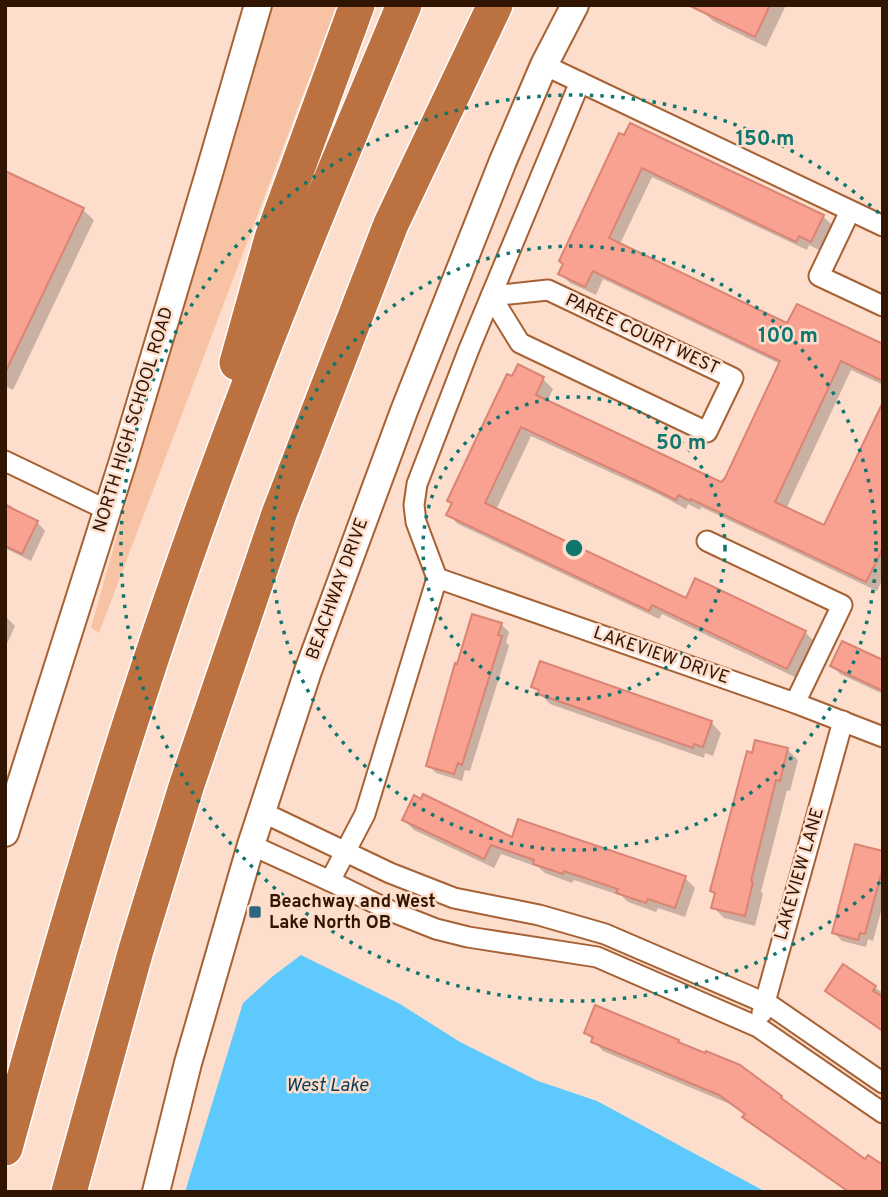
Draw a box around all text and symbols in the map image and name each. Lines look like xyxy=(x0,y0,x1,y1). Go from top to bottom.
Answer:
text: 150 m xyxy=(736,126,794,153)
street label: PAREE COURT WEST xyxy=(561,289,723,381)
street label: NORTH HIGH SCHOOL ROAD xyxy=(89,304,179,536)
text: 100 m xyxy=(758,323,818,350)
text: 50 m xyxy=(656,430,706,457)
street label: BEACHWAY DRIVE xyxy=(302,515,374,663)
centre of rings xyxy=(562,536,586,560)
street label: LAKEVIEW DRIVE xyxy=(590,622,732,690)
street label: LAKEVIEW LANE xyxy=(770,805,830,943)
place label: Beachway and West Lake North OB xyxy=(269,891,436,935)
marker: Beachway and West Lake North OB xyxy=(247,904,263,920)
water label: West Lake xyxy=(286,1074,369,1098)

